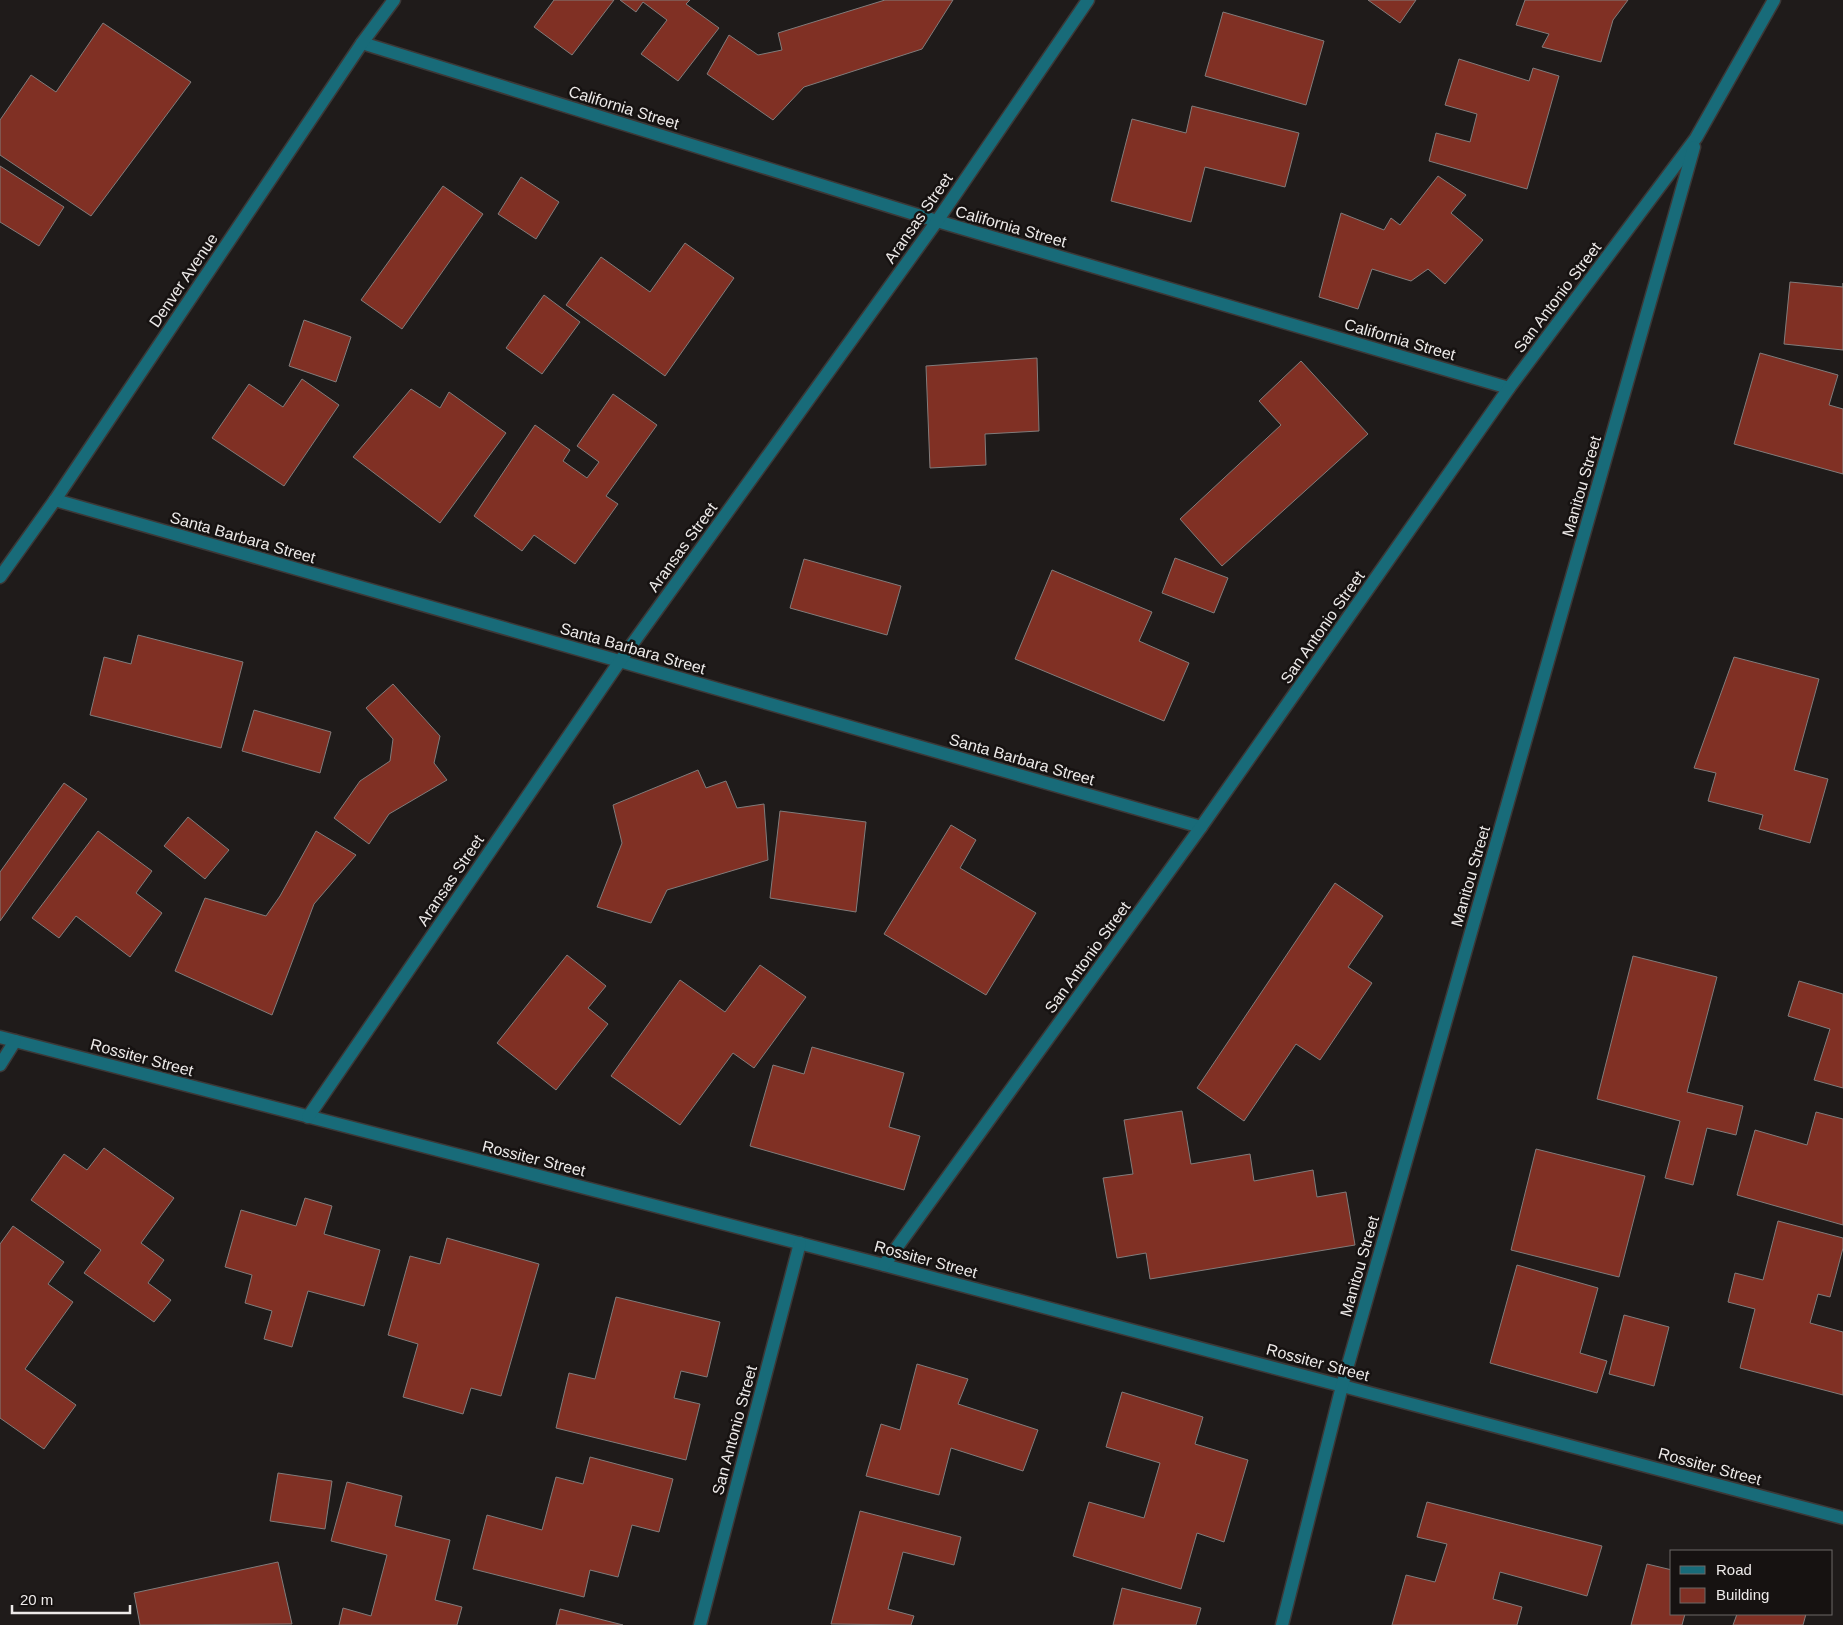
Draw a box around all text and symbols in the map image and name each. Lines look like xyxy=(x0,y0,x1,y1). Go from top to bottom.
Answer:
street label: California Street xyxy=(567,83,682,133)
street label: Aransas Street xyxy=(881,170,956,267)
street label: California Street xyxy=(953,202,1069,251)
street label: Denver Avenue xyxy=(146,230,221,330)
street label: San Antonio Street xyxy=(1510,238,1605,356)
street label: California Street xyxy=(1342,315,1458,364)
street label: Manitou Street xyxy=(1559,433,1604,538)
street label: Aransas Street xyxy=(644,499,721,595)
street label: Santa Barbara Street xyxy=(168,509,318,567)
street label: San Antonio Street xyxy=(1277,567,1368,687)
street label: Santa Barbara Street xyxy=(558,620,708,678)
street label: Santa Barbara Street xyxy=(947,731,1097,789)
street label: Manitou Street xyxy=(1448,823,1493,928)
street label: Aransas Street xyxy=(414,831,487,929)
street label: San Antonio Street xyxy=(1041,898,1134,1016)
street label: Rossiter Street xyxy=(89,1036,196,1080)
street label: Rossiter Street xyxy=(480,1137,588,1180)
street label: Manitou Street xyxy=(1337,1213,1382,1318)
street label: Rossiter Street xyxy=(873,1238,980,1282)
street label: Rossiter Street xyxy=(1265,1341,1372,1385)
street label: San Antonio Street xyxy=(709,1363,760,1497)
street label: Rossiter Street xyxy=(1657,1445,1764,1489)
legend xyxy=(1670,1550,1833,1615)
text: Road xyxy=(1716,1561,1752,1578)
scale bar xyxy=(12,1582,130,1614)
text: Building xyxy=(1716,1586,1769,1603)
text: 20 m xyxy=(20,1591,53,1608)

